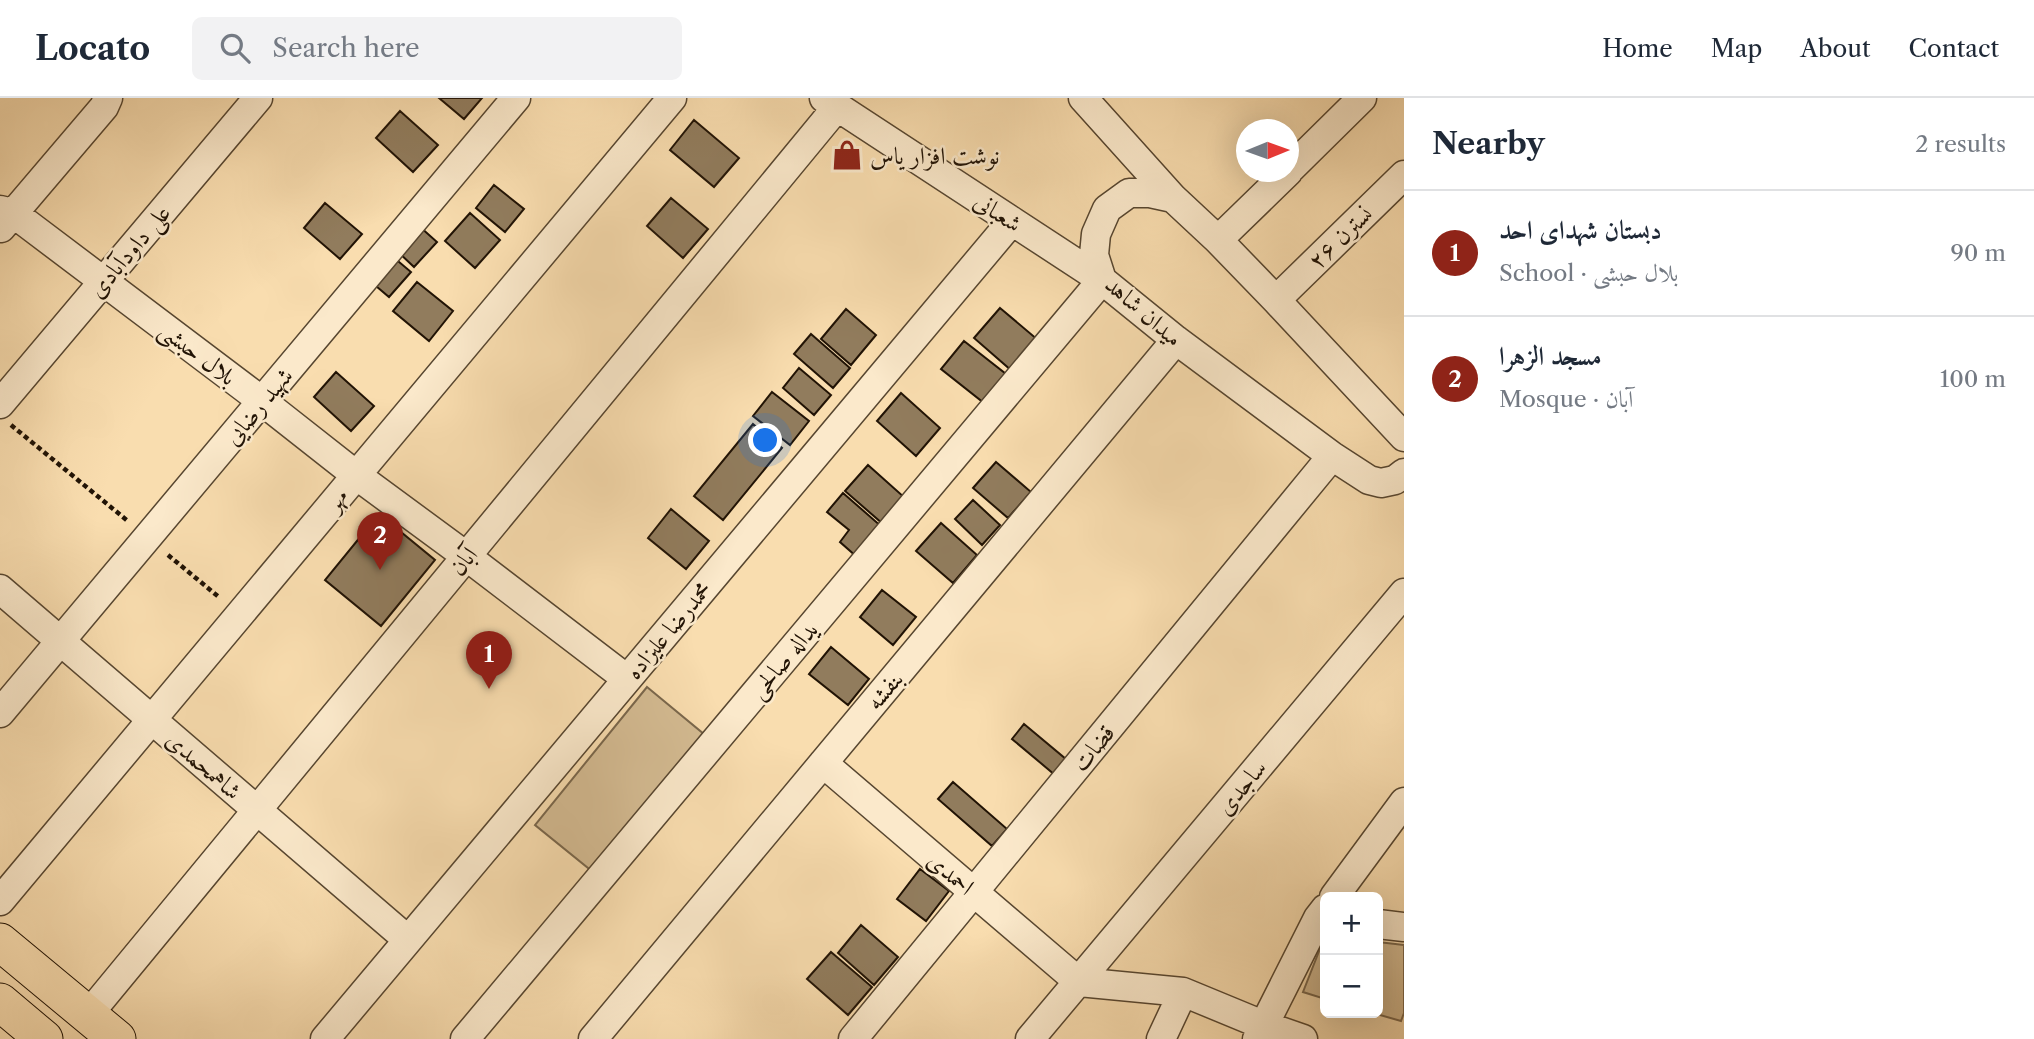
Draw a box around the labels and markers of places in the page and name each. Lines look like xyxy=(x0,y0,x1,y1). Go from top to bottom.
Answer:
shop icon: نوشت افزار یاس xyxy=(830,138,864,172)
place label: نوشت افزار یاس xyxy=(870,141,1000,171)
pin: 2 xyxy=(357,512,403,570)
pin: 1 xyxy=(466,631,512,689)

